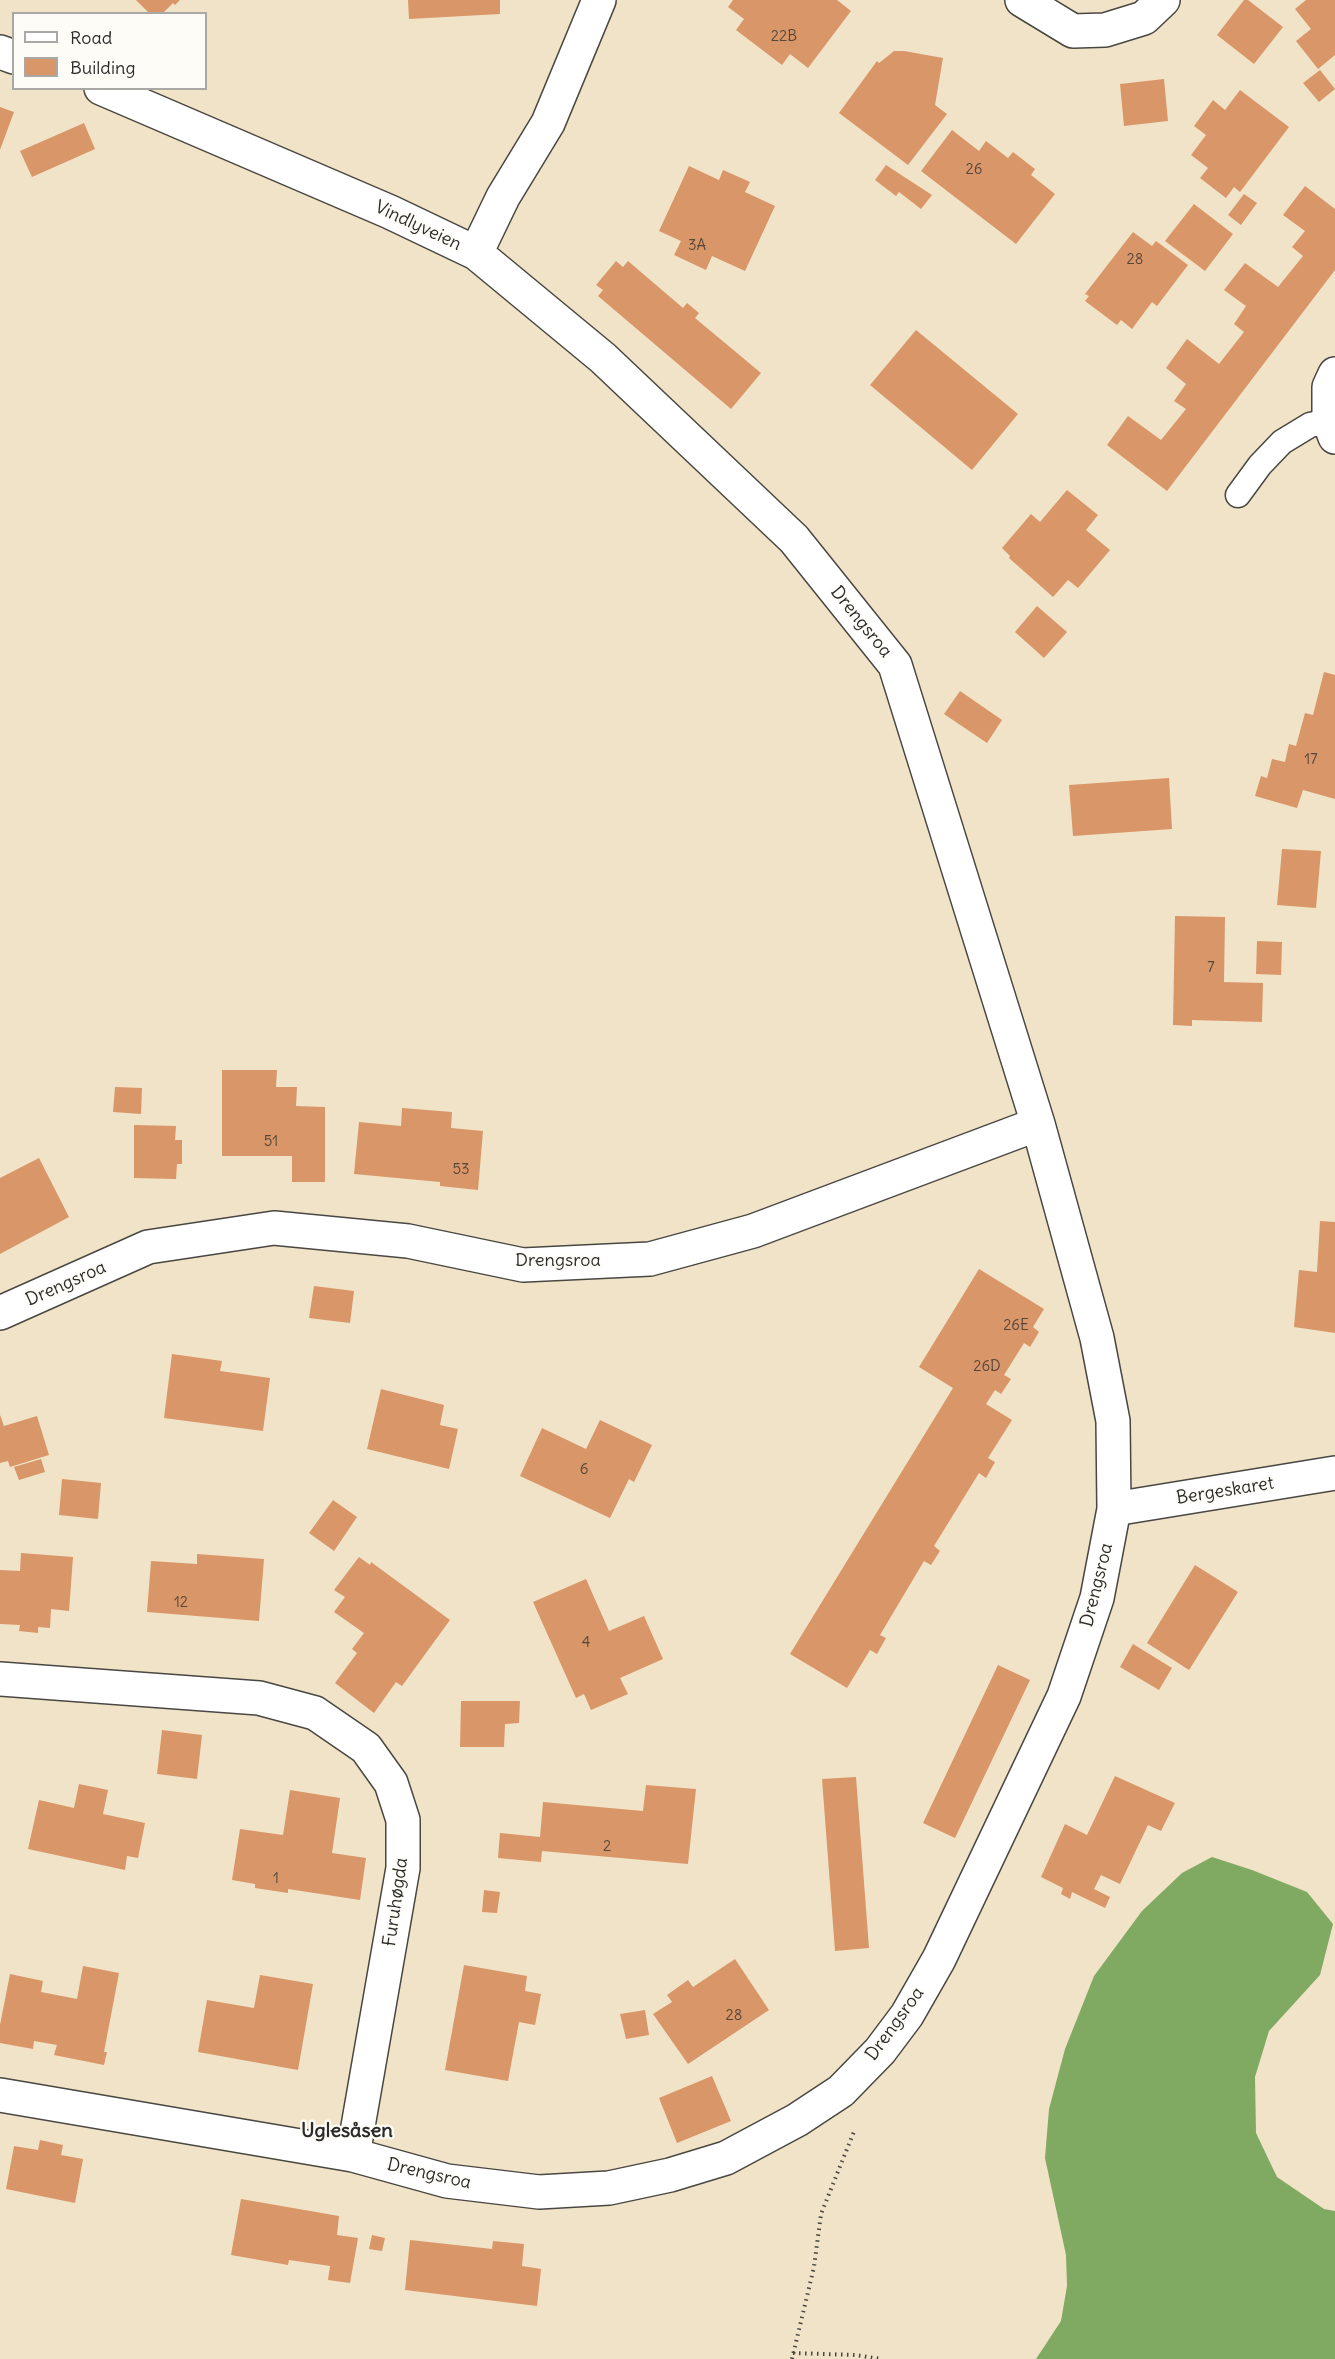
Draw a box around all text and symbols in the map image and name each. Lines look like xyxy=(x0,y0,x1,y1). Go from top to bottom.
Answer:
legend xyxy=(12,12,207,90)
text: Road xyxy=(70,26,112,49)
house number: 22B xyxy=(771,28,797,46)
text: Building xyxy=(70,56,135,79)
house number: 26 xyxy=(966,161,982,179)
street label: Vindlyveien xyxy=(371,197,465,255)
house number: 3A xyxy=(688,237,706,255)
house number: 28 xyxy=(1127,251,1143,269)
street label: Drengsroa xyxy=(826,582,896,662)
house number: 17 xyxy=(1304,751,1318,769)
house number: 7 xyxy=(1207,959,1215,977)
house number: 51 xyxy=(264,1133,278,1151)
house number: 53 xyxy=(452,1161,470,1179)
street label: Drengsroa xyxy=(515,1250,601,1272)
street label: Drengsroa xyxy=(23,1257,109,1311)
house number: 26E xyxy=(1003,1317,1029,1335)
house number: 26D xyxy=(973,1358,1001,1376)
house number: 6 xyxy=(580,1461,588,1479)
street label: Bergeskaret xyxy=(1175,1473,1275,1509)
street label: Drengsroa xyxy=(1076,1541,1118,1629)
house number: 12 xyxy=(174,1594,188,1612)
house number: 4 xyxy=(582,1634,590,1652)
house number: 2 xyxy=(603,1838,611,1856)
street label: Furuhøgda xyxy=(379,1856,413,1948)
house number: 1 xyxy=(273,1870,279,1888)
street label: Drengsroa xyxy=(861,1983,929,2065)
house number: 28 xyxy=(726,2007,742,2025)
district label: Uglesåsen xyxy=(301,2119,393,2143)
street label: Drengsroa xyxy=(385,2154,473,2194)

